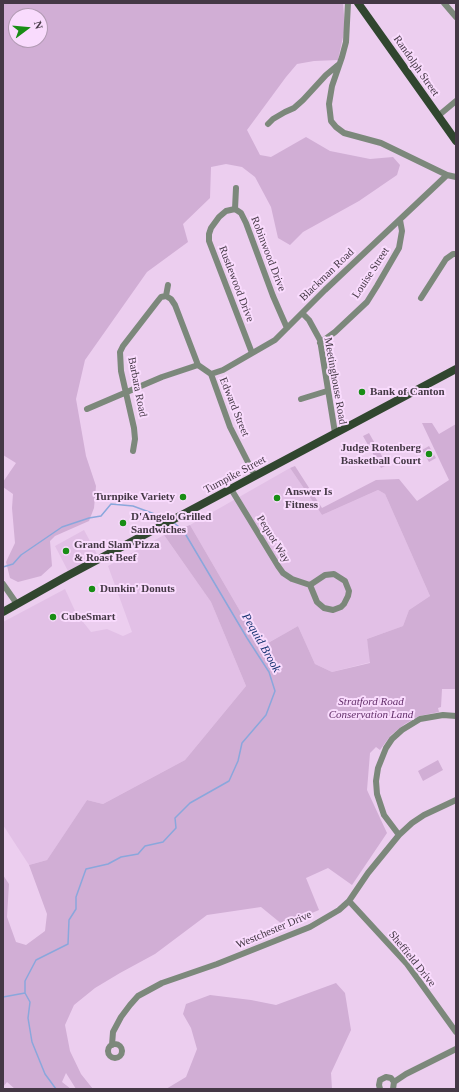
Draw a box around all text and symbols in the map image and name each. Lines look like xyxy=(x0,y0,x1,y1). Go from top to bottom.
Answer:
north arrow xyxy=(8,8,48,48)
text: N xyxy=(32,19,45,30)
street label: Randolph Street xyxy=(390,33,442,99)
street label: Robinwood Drive xyxy=(248,215,288,293)
street label: Rustlewood Drive xyxy=(215,244,257,324)
street label: Louise Street xyxy=(350,245,392,301)
street label: Blackman Road xyxy=(297,246,357,304)
street label: Meetinghouse Road xyxy=(321,336,349,426)
street label: Barbara Road xyxy=(125,356,149,418)
street label: Edward Street xyxy=(216,375,252,439)
place label: Bank of Canton xyxy=(370,385,445,399)
marker: Bank of Canton xyxy=(357,387,367,397)
place label: Judge Rotenberg Basketball Court xyxy=(341,441,421,467)
marker: Judge Rotenberg Basketball Court xyxy=(424,449,434,459)
street label: Turnpike Street xyxy=(202,453,268,497)
place label: Answer Is Fitness xyxy=(285,485,332,511)
place label: Turnpike Variety xyxy=(94,490,175,504)
marker: Turnpike Variety xyxy=(178,492,188,502)
marker: Answer Is Fitness xyxy=(272,493,282,503)
place label: D'Angelo Grilled Sandwiches xyxy=(131,510,211,536)
street label: Pequot Way xyxy=(253,513,293,565)
marker: D'Angelo Grilled Sandwiches xyxy=(118,518,128,528)
place label: Grand Slam Pizza & Roast Beef xyxy=(74,538,160,564)
marker: Grand Slam Pizza & Roast Beef xyxy=(61,546,71,556)
place label: Dunkin' Donuts xyxy=(100,582,175,596)
marker: Dunkin' Donuts xyxy=(87,584,97,594)
place label: CubeSmart xyxy=(61,610,115,624)
water label: Pequid Brook xyxy=(238,611,284,675)
marker: CubeSmart xyxy=(48,612,58,622)
park label: Stratford Road Conservation Land xyxy=(329,695,413,721)
street label: Westchester Drive xyxy=(234,908,314,952)
street label: Sheffield Drive xyxy=(385,928,439,990)

